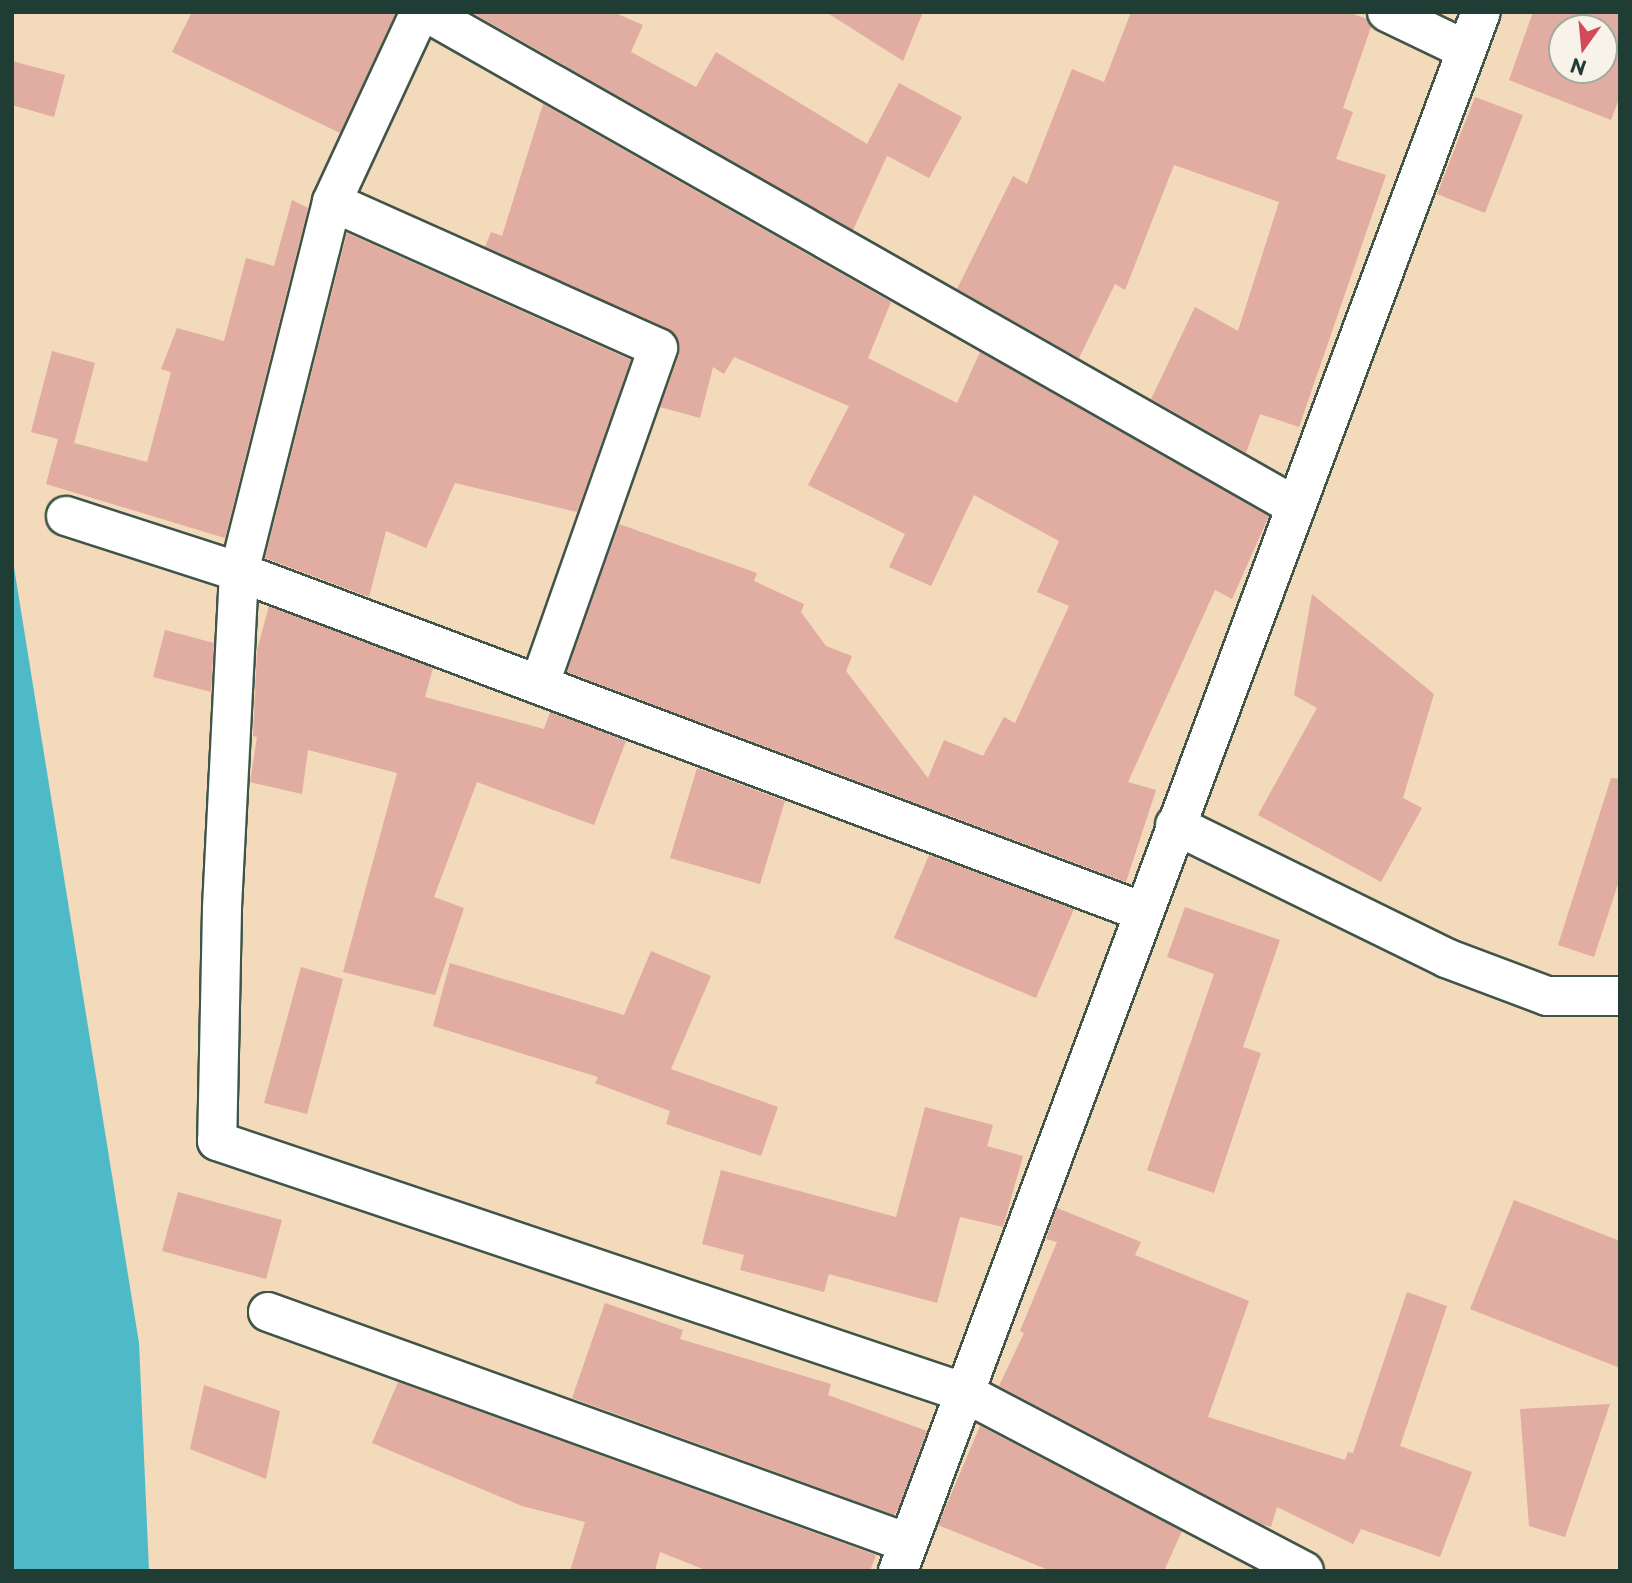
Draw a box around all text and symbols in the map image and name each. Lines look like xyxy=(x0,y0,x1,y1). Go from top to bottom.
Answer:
north arrow xyxy=(1548,14,1618,84)
text: N xyxy=(1567,52,1589,83)

